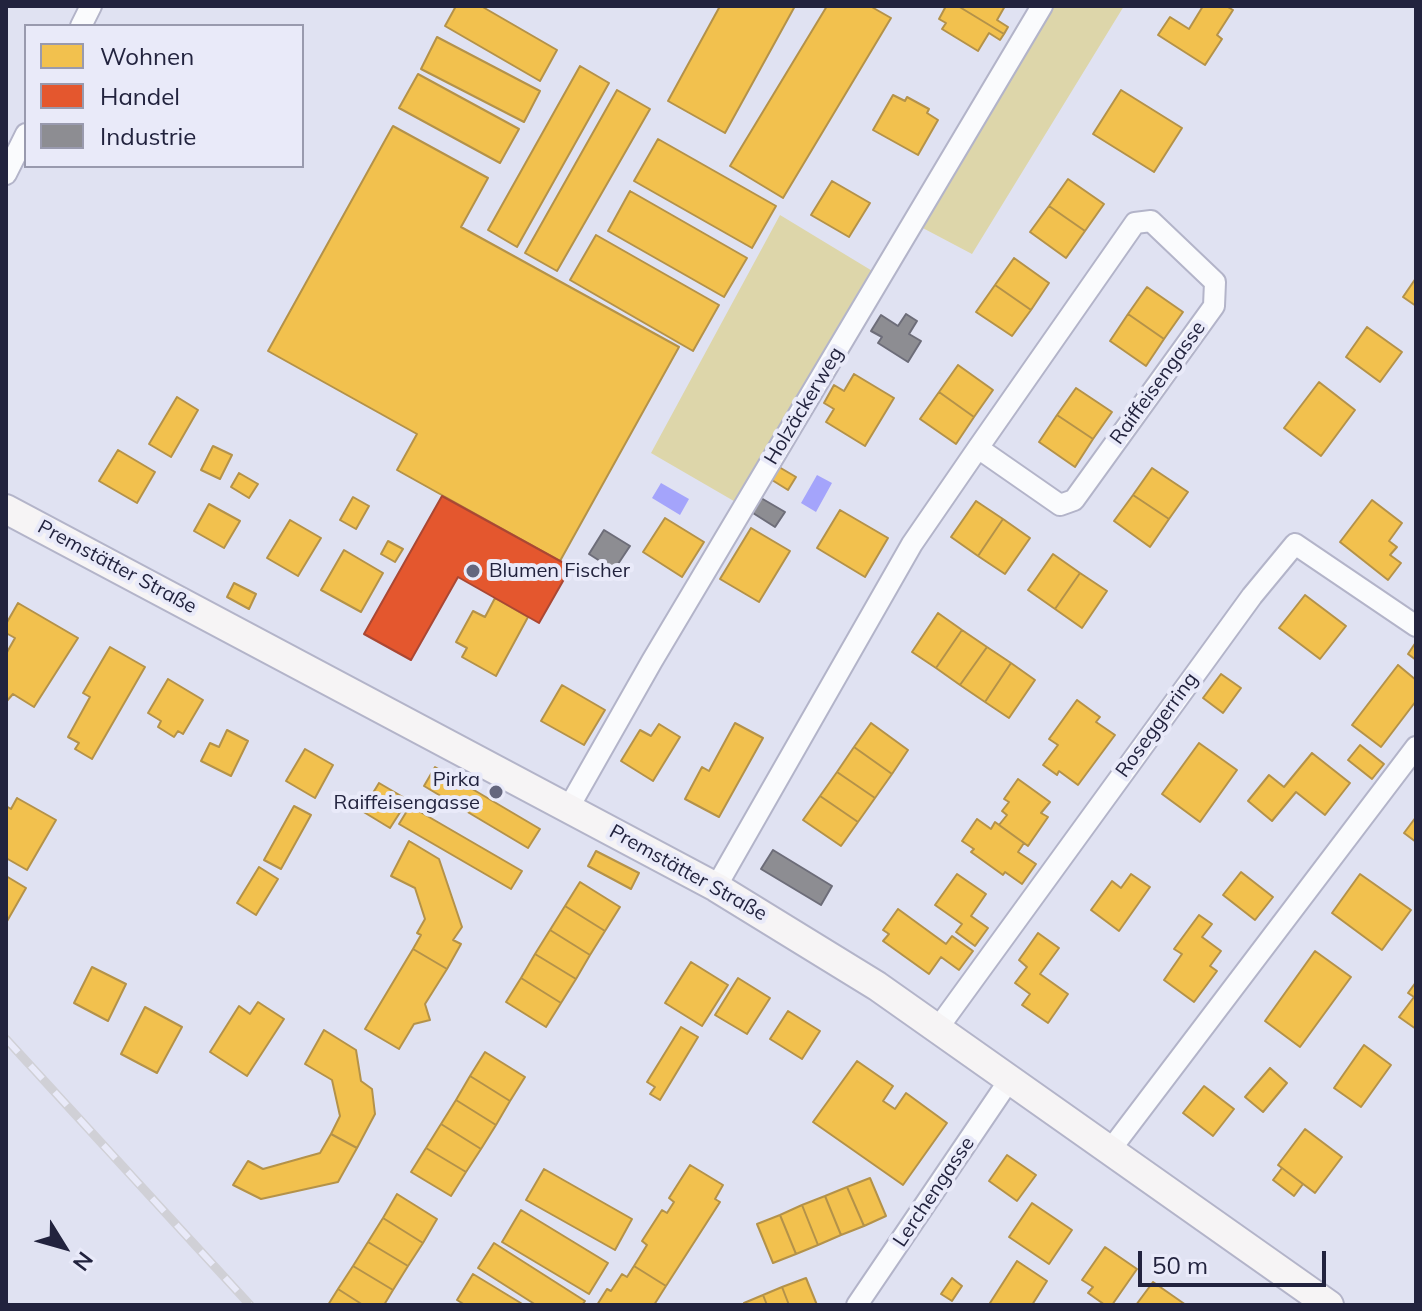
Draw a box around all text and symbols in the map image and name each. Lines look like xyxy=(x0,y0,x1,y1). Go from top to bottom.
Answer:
legend xyxy=(24,24,304,168)
text: Wohnen xyxy=(100,41,194,71)
text: Handel xyxy=(100,81,180,111)
text: Industrie xyxy=(100,121,196,151)
street label: Raiffeisengasse xyxy=(1105,317,1211,449)
street label: Holzäckerweg xyxy=(760,343,848,469)
street label: Premstätter Straße xyxy=(34,515,200,619)
place label: Blumen Fischer xyxy=(489,559,630,583)
marker: Blumen Fischer xyxy=(464,562,482,580)
street label: Roseggerring xyxy=(1111,668,1203,782)
place label: Pirka Raiffeisengasse xyxy=(334,768,480,815)
marker: Pirka Raiffeisengasse xyxy=(487,783,505,801)
street label: Premstätter Straße xyxy=(605,820,771,926)
street label: Lerchengasse xyxy=(888,1132,980,1252)
north arrow xyxy=(24,1207,104,1287)
scale bar xyxy=(1142,1235,1330,1285)
text: N xyxy=(67,1246,99,1277)
text: 50 m xyxy=(1152,1250,1208,1280)

